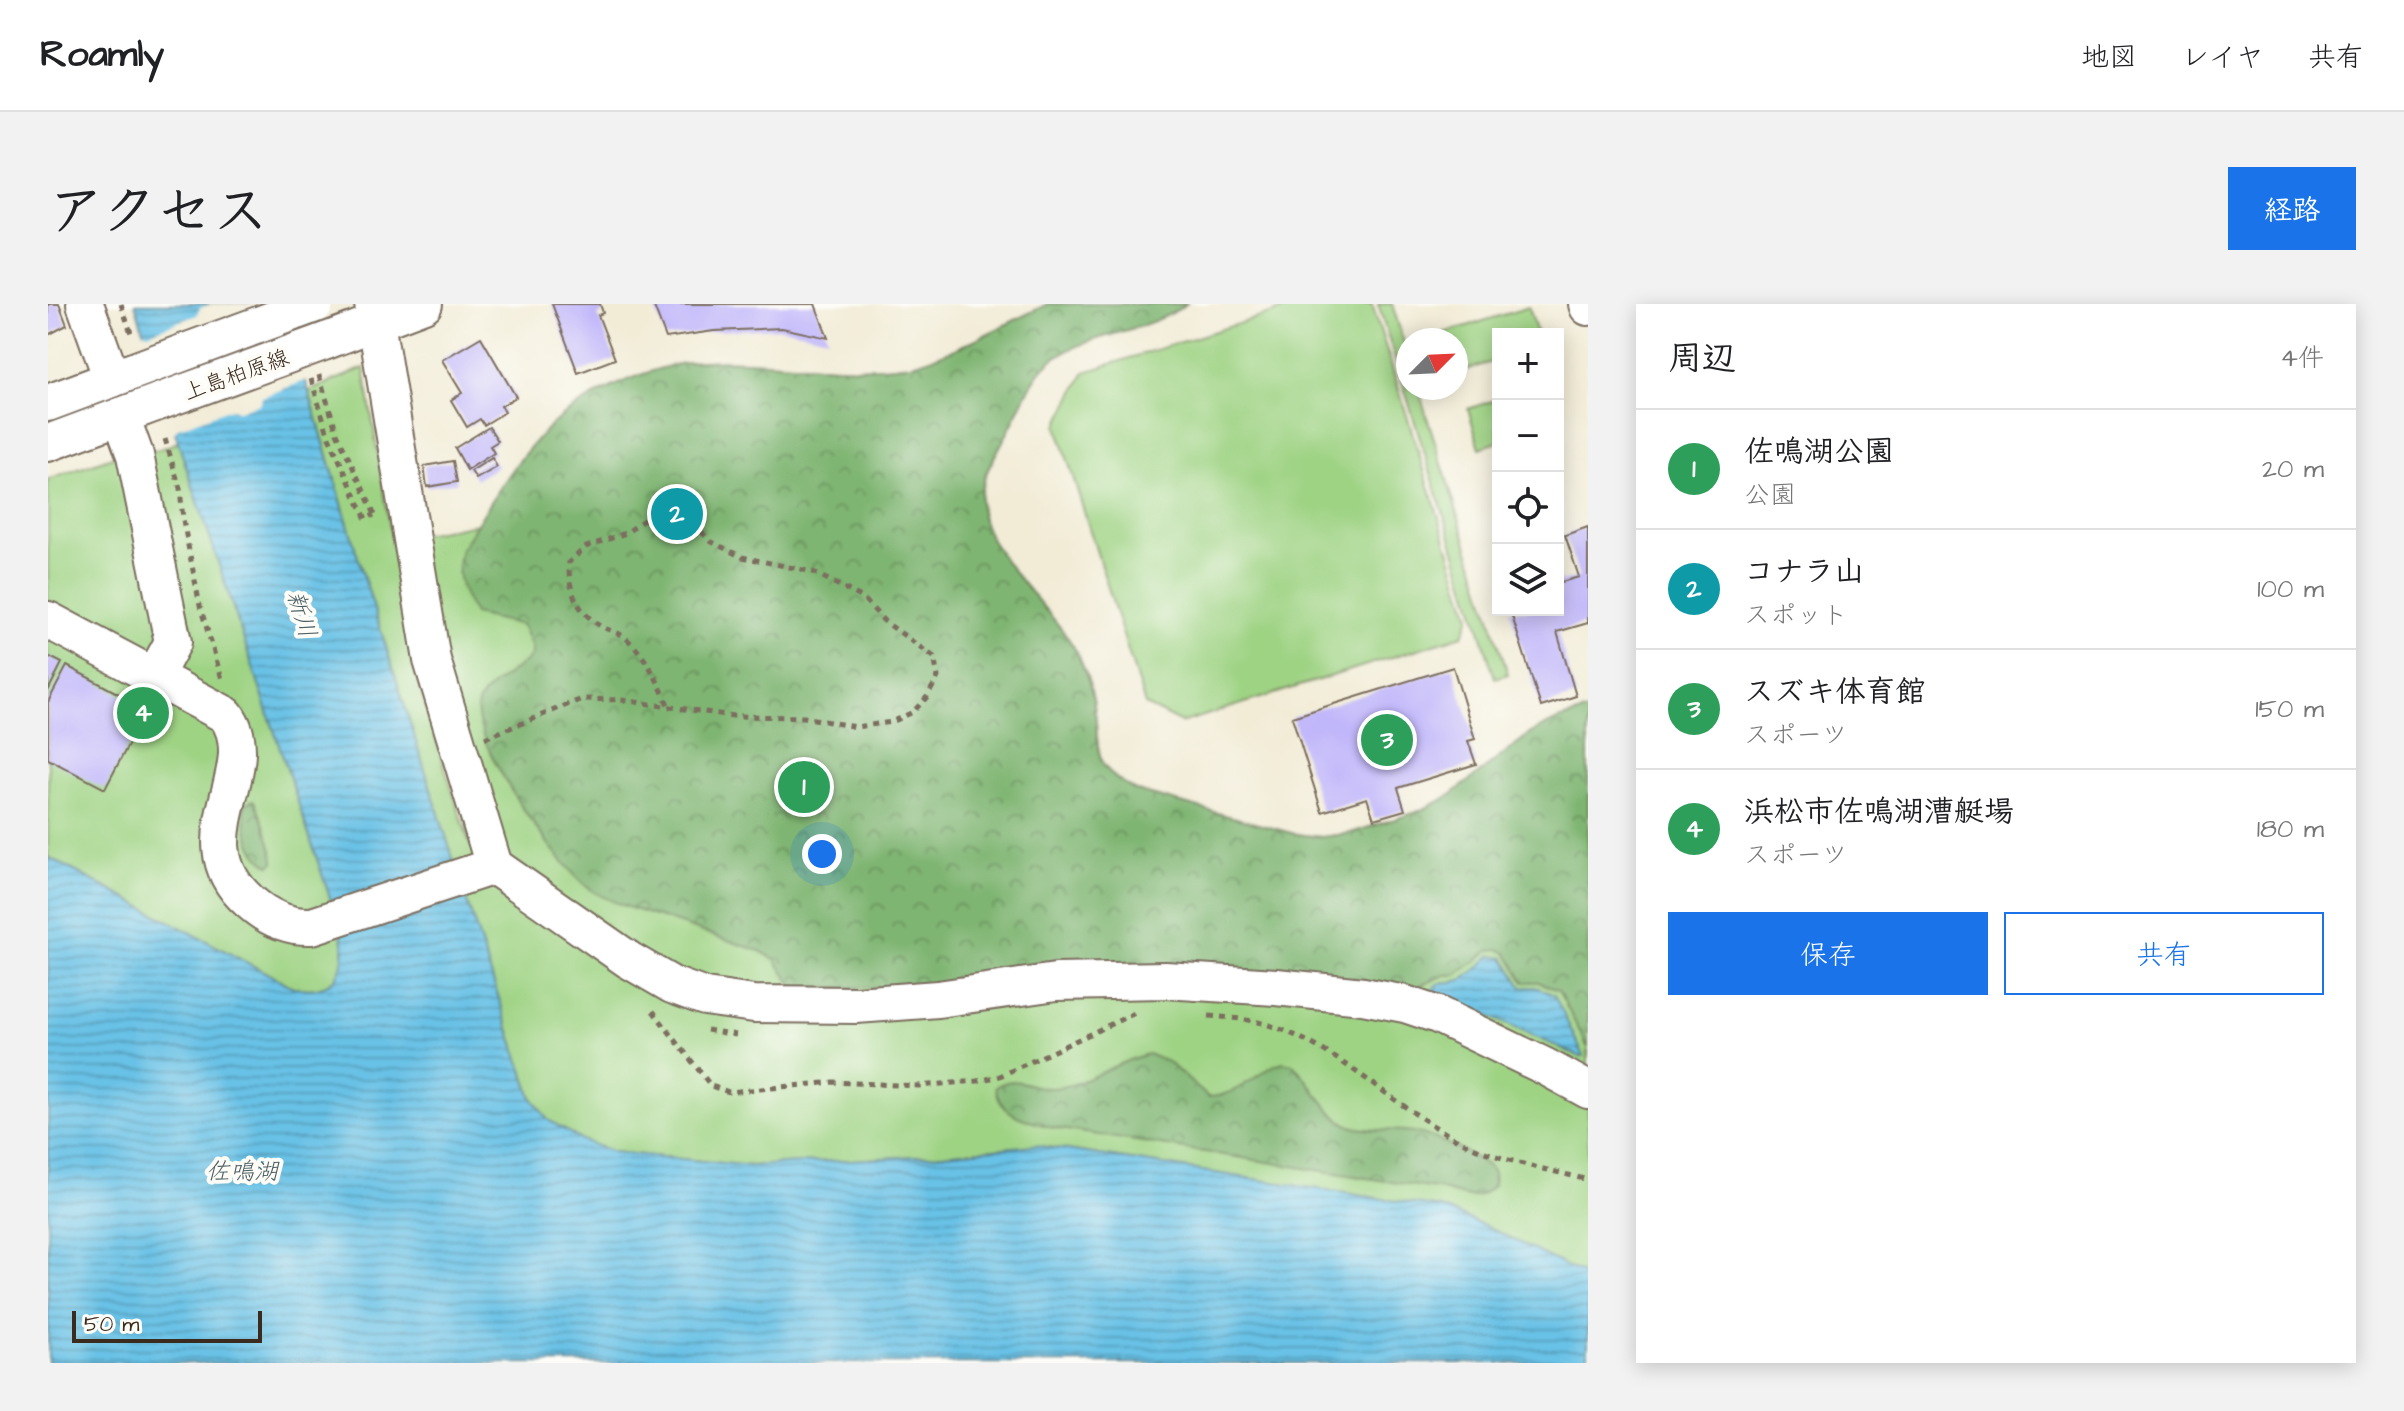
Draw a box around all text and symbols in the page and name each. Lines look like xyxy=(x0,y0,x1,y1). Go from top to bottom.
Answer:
text: Roamly xyxy=(40,29,164,81)
text: 地図 xyxy=(2081,38,2137,77)
text: レイヤ xyxy=(2181,38,2264,77)
text: 共有 xyxy=(2308,38,2364,77)
button: 経路 xyxy=(2228,167,2356,250)
text: アクセス xyxy=(48,174,269,252)
north arrow xyxy=(1396,328,1468,400)
map controls xyxy=(1492,328,1564,616)
button: + xyxy=(1492,328,1564,400)
text: 周辺 xyxy=(1668,335,1736,383)
text: 4件 xyxy=(2280,340,2324,376)
street label: 上島柏原線 xyxy=(180,342,294,409)
button: − xyxy=(1492,400,1564,472)
text: 佐鳴湖公園 xyxy=(1744,431,1894,473)
text: 1 xyxy=(1692,451,1696,487)
text: 20 m xyxy=(2262,451,2324,487)
button: locate xyxy=(1492,472,1564,544)
text: 公園 xyxy=(1744,477,1796,513)
pin: 2 xyxy=(651,484,703,544)
button: layers xyxy=(1492,544,1564,616)
text: コナラ山 xyxy=(1744,551,1864,593)
text: 2 xyxy=(1687,571,1701,607)
text: 100 m xyxy=(2257,571,2324,607)
water label: 新川 xyxy=(278,586,324,642)
text: スポット xyxy=(1744,597,1848,633)
text: スズキ体育館 xyxy=(1744,671,1925,713)
pin: 4 xyxy=(117,683,169,743)
text: 3 xyxy=(1687,691,1701,727)
text: 150 m xyxy=(2255,691,2324,727)
pin: 3 xyxy=(1361,710,1413,770)
text: スポーツ xyxy=(1744,717,1847,753)
pin: 1 xyxy=(778,757,830,817)
text: 浜松市佐鳴湖漕艇場 xyxy=(1744,791,2014,833)
text: 4 xyxy=(1685,811,1703,847)
text: 180 m xyxy=(2257,811,2324,847)
your location xyxy=(802,834,842,874)
text: スポーツ xyxy=(1744,837,1847,873)
button: 保存 xyxy=(1668,912,1988,995)
button: 共有 xyxy=(2004,912,2324,995)
water label: 佐鳴湖 xyxy=(206,1155,280,1189)
scale bar xyxy=(72,1307,262,1343)
text: 50 m xyxy=(84,1309,139,1340)

